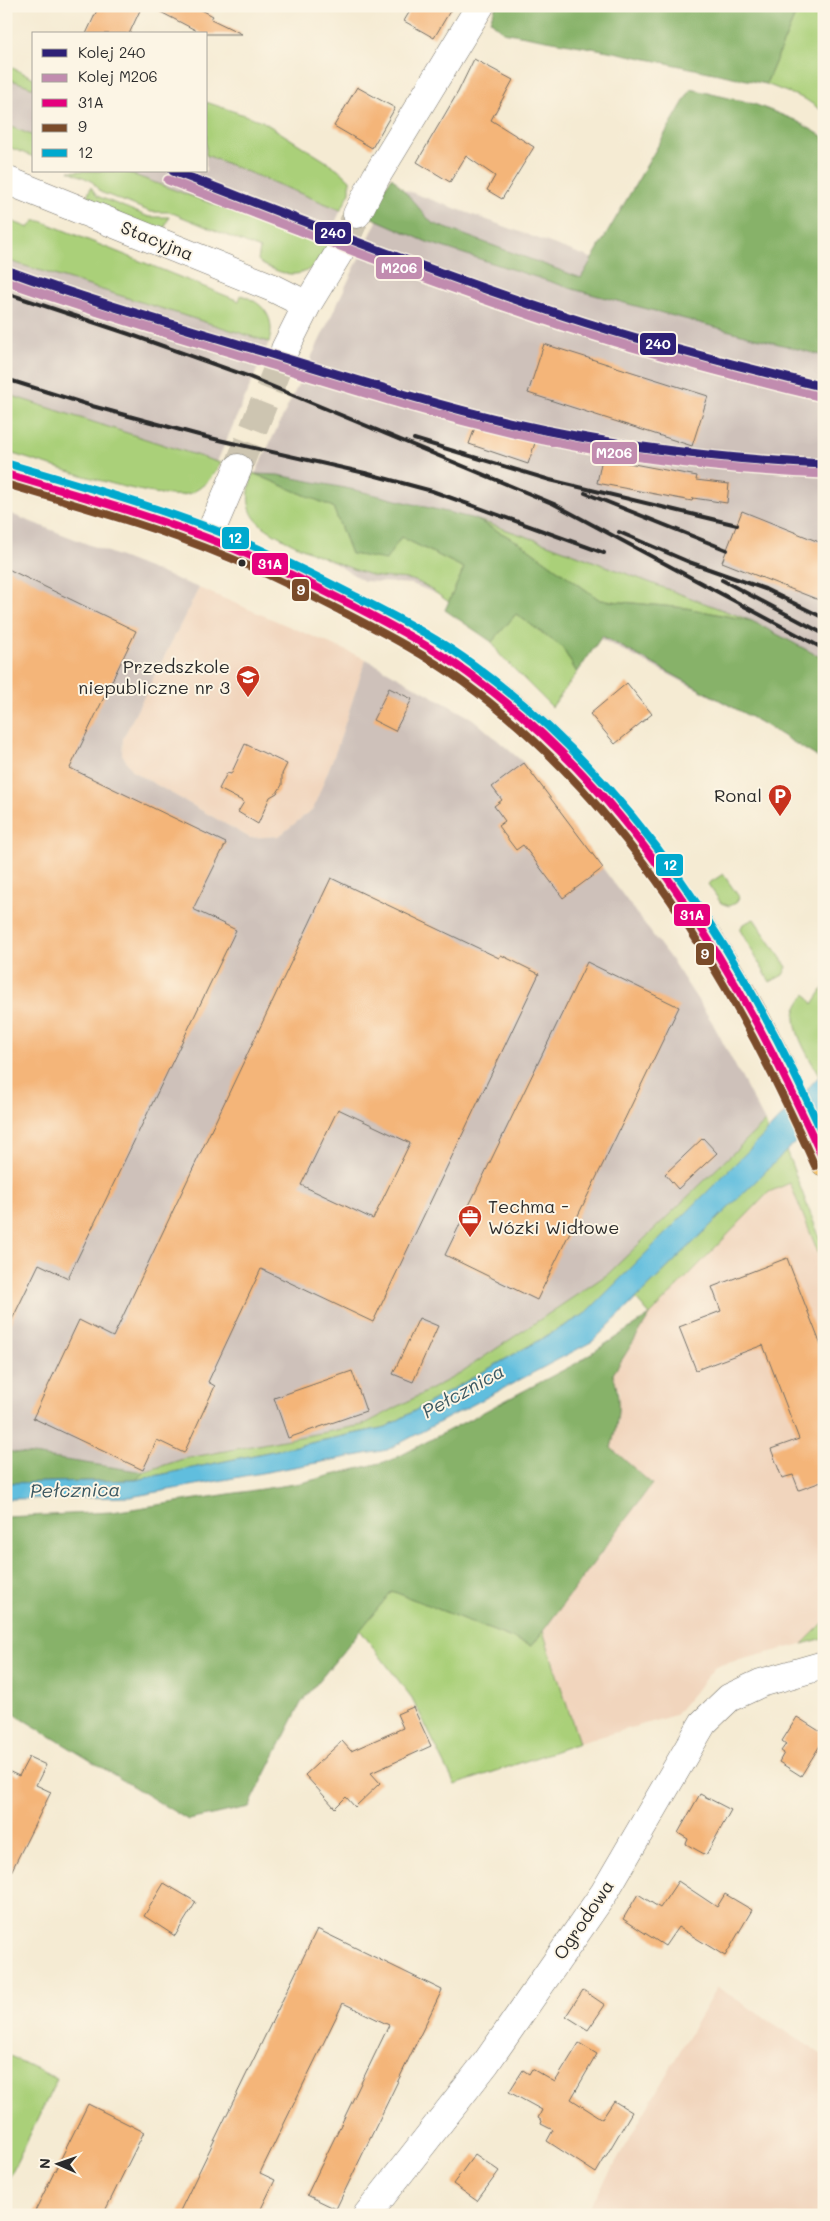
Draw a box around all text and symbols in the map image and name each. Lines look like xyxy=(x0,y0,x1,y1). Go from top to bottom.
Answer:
legend xyxy=(32,32,208,172)
text: Kolej 240 xyxy=(78,42,145,62)
text: Kolej M206 xyxy=(78,66,158,86)
text: 31A xyxy=(78,92,104,112)
text: 9 xyxy=(78,116,87,136)
text: 12 xyxy=(78,142,93,162)
street label: Stacyjna xyxy=(117,215,197,266)
line badge: 240 xyxy=(314,221,352,245)
text: 240 xyxy=(320,223,346,242)
line badge: M206 xyxy=(375,256,423,280)
text: M206 xyxy=(381,258,417,277)
line badge: 240 xyxy=(639,332,677,356)
text: 240 xyxy=(645,334,671,353)
line badge: M206 xyxy=(591,441,638,465)
text: M206 xyxy=(596,443,632,462)
line badge: 12 xyxy=(221,526,250,550)
text: 12 xyxy=(228,528,242,547)
line badge: 31A xyxy=(251,552,289,576)
text: 31A xyxy=(258,554,282,573)
unlabelled marker xyxy=(237,558,247,568)
line badge: 9 xyxy=(291,578,310,602)
text: 9 xyxy=(297,580,306,599)
place label: Przedszkole niepubliczne nr 3 xyxy=(78,654,230,699)
school or university icon: Przedszkole niepubliczne nr 3 xyxy=(235,664,261,698)
place label: Ronal xyxy=(714,783,762,807)
parking icon: Ronal xyxy=(767,783,793,817)
line badge: 12 xyxy=(655,853,684,877)
text: 12 xyxy=(663,855,677,874)
line badge: 31A xyxy=(673,903,711,927)
text: 31A xyxy=(680,905,704,924)
line badge: 9 xyxy=(695,942,715,966)
text: 9 xyxy=(701,944,710,963)
place label: Techma - Wózki Widłowe xyxy=(488,1194,619,1239)
office icon: Techma - Wózki Widłowe xyxy=(457,1204,483,1238)
water label: Pełcznica xyxy=(417,1358,508,1423)
water label: Pełcznica xyxy=(30,1476,120,1503)
street label: Ogrodowa xyxy=(548,1875,619,1964)
north arrow xyxy=(32,2138,82,2188)
text: N xyxy=(35,2158,54,2169)

